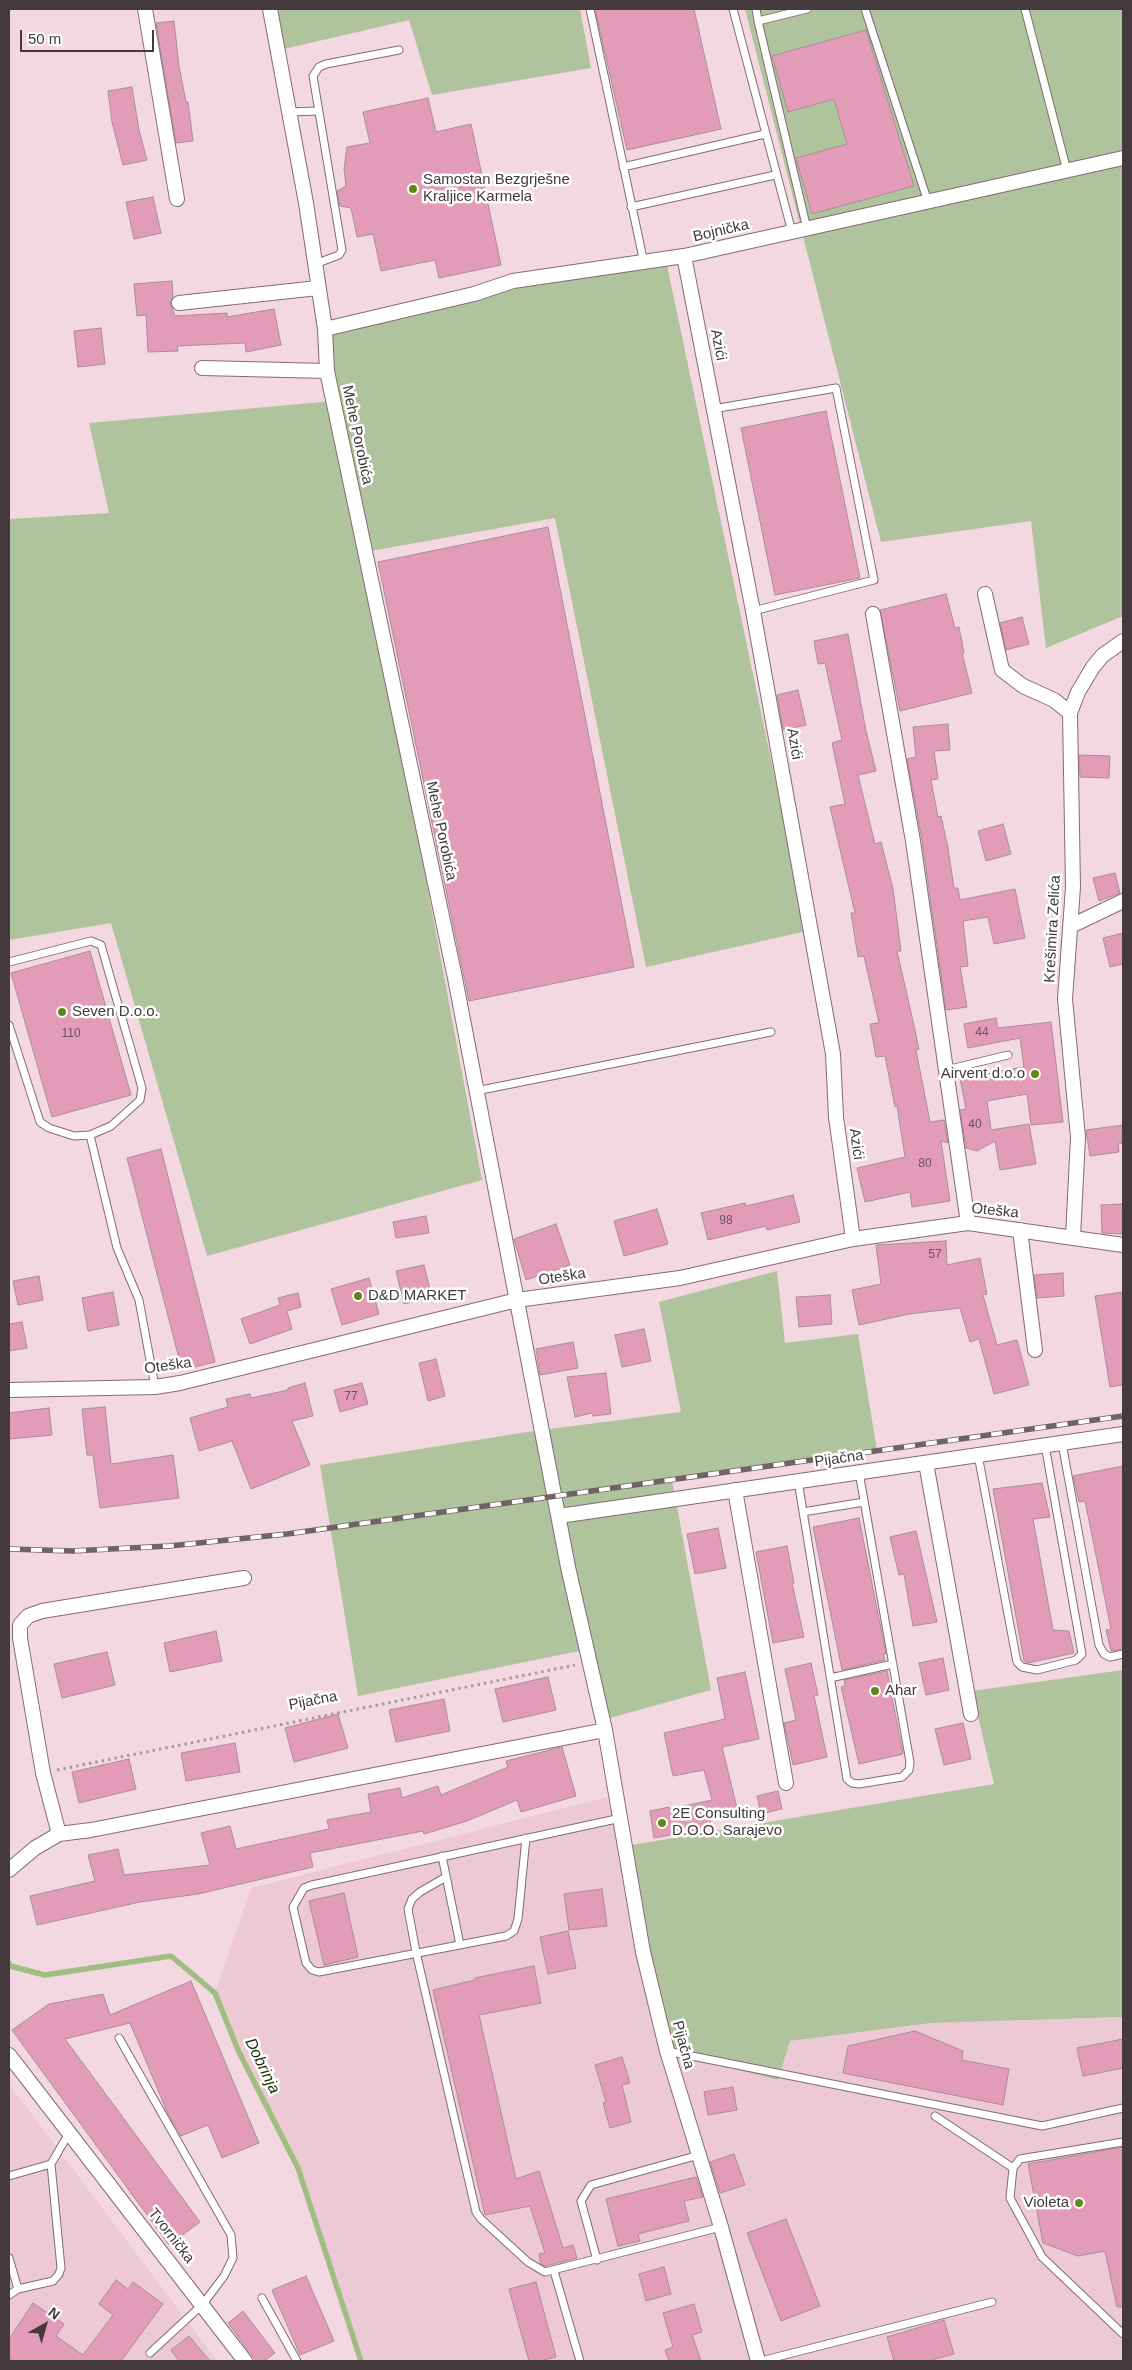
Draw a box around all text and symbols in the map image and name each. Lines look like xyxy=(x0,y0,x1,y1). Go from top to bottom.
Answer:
scale bar xyxy=(22,20,156,52)
text: 50 m xyxy=(28,30,61,47)
place label: Samostan Bezgrješne Kraljice Karmela xyxy=(423,171,570,206)
marker: Samostan Bezgrješne Kraljice Karmela xyxy=(407,183,419,195)
street label: Bojnička xyxy=(691,216,751,246)
street label: Azići xyxy=(706,328,730,362)
street label: Mehe Porobića xyxy=(338,384,376,486)
street label: Azići xyxy=(782,727,806,761)
street label: Mehe Porobića xyxy=(422,780,460,882)
street label: Krešimira Zelića xyxy=(1041,875,1065,983)
place label: Seven D.o.o. xyxy=(72,1003,159,1021)
marker: Seven D.o.o. xyxy=(56,1006,68,1018)
house number: 44 xyxy=(975,1026,989,1040)
house number: 110 xyxy=(61,1027,81,1041)
place label: Airvent d.o.o xyxy=(941,1065,1025,1083)
marker: Airvent d.o.o xyxy=(1029,1068,1041,1080)
house number: 40 xyxy=(968,1118,982,1132)
street label: Azići xyxy=(845,1127,867,1161)
house number: 80 xyxy=(918,1157,932,1171)
street label: Oteška xyxy=(970,1200,1020,1222)
house number: 98 xyxy=(719,1214,733,1228)
house number: 57 xyxy=(928,1248,942,1262)
street label: Oteška xyxy=(537,1264,587,1290)
place label: D&D MARKET xyxy=(368,1287,466,1305)
marker: D&D MARKET xyxy=(352,1290,364,1302)
street label: Oteška xyxy=(143,1354,193,1378)
house number: 77 xyxy=(344,1390,358,1404)
street label: Pijačna xyxy=(813,1447,865,1471)
place label: Ahar xyxy=(885,1682,917,1700)
marker: Ahar xyxy=(869,1685,881,1697)
street label: Pijačna xyxy=(287,1687,339,1715)
place label: 2E Consulting D.O.O. Sarajevo xyxy=(672,1805,782,1840)
marker: 2E Consulting D.O.O. Sarajevo xyxy=(656,1817,668,1829)
street label: Pijačna xyxy=(668,2019,698,2071)
water label: Dobrinja xyxy=(240,2035,284,2097)
place label: Violeta xyxy=(1023,2194,1069,2212)
marker: Violeta xyxy=(1073,2197,1085,2209)
street label: Tvornička xyxy=(144,2205,198,2267)
north arrow xyxy=(20,2300,70,2350)
text: N xyxy=(45,2304,63,2323)

